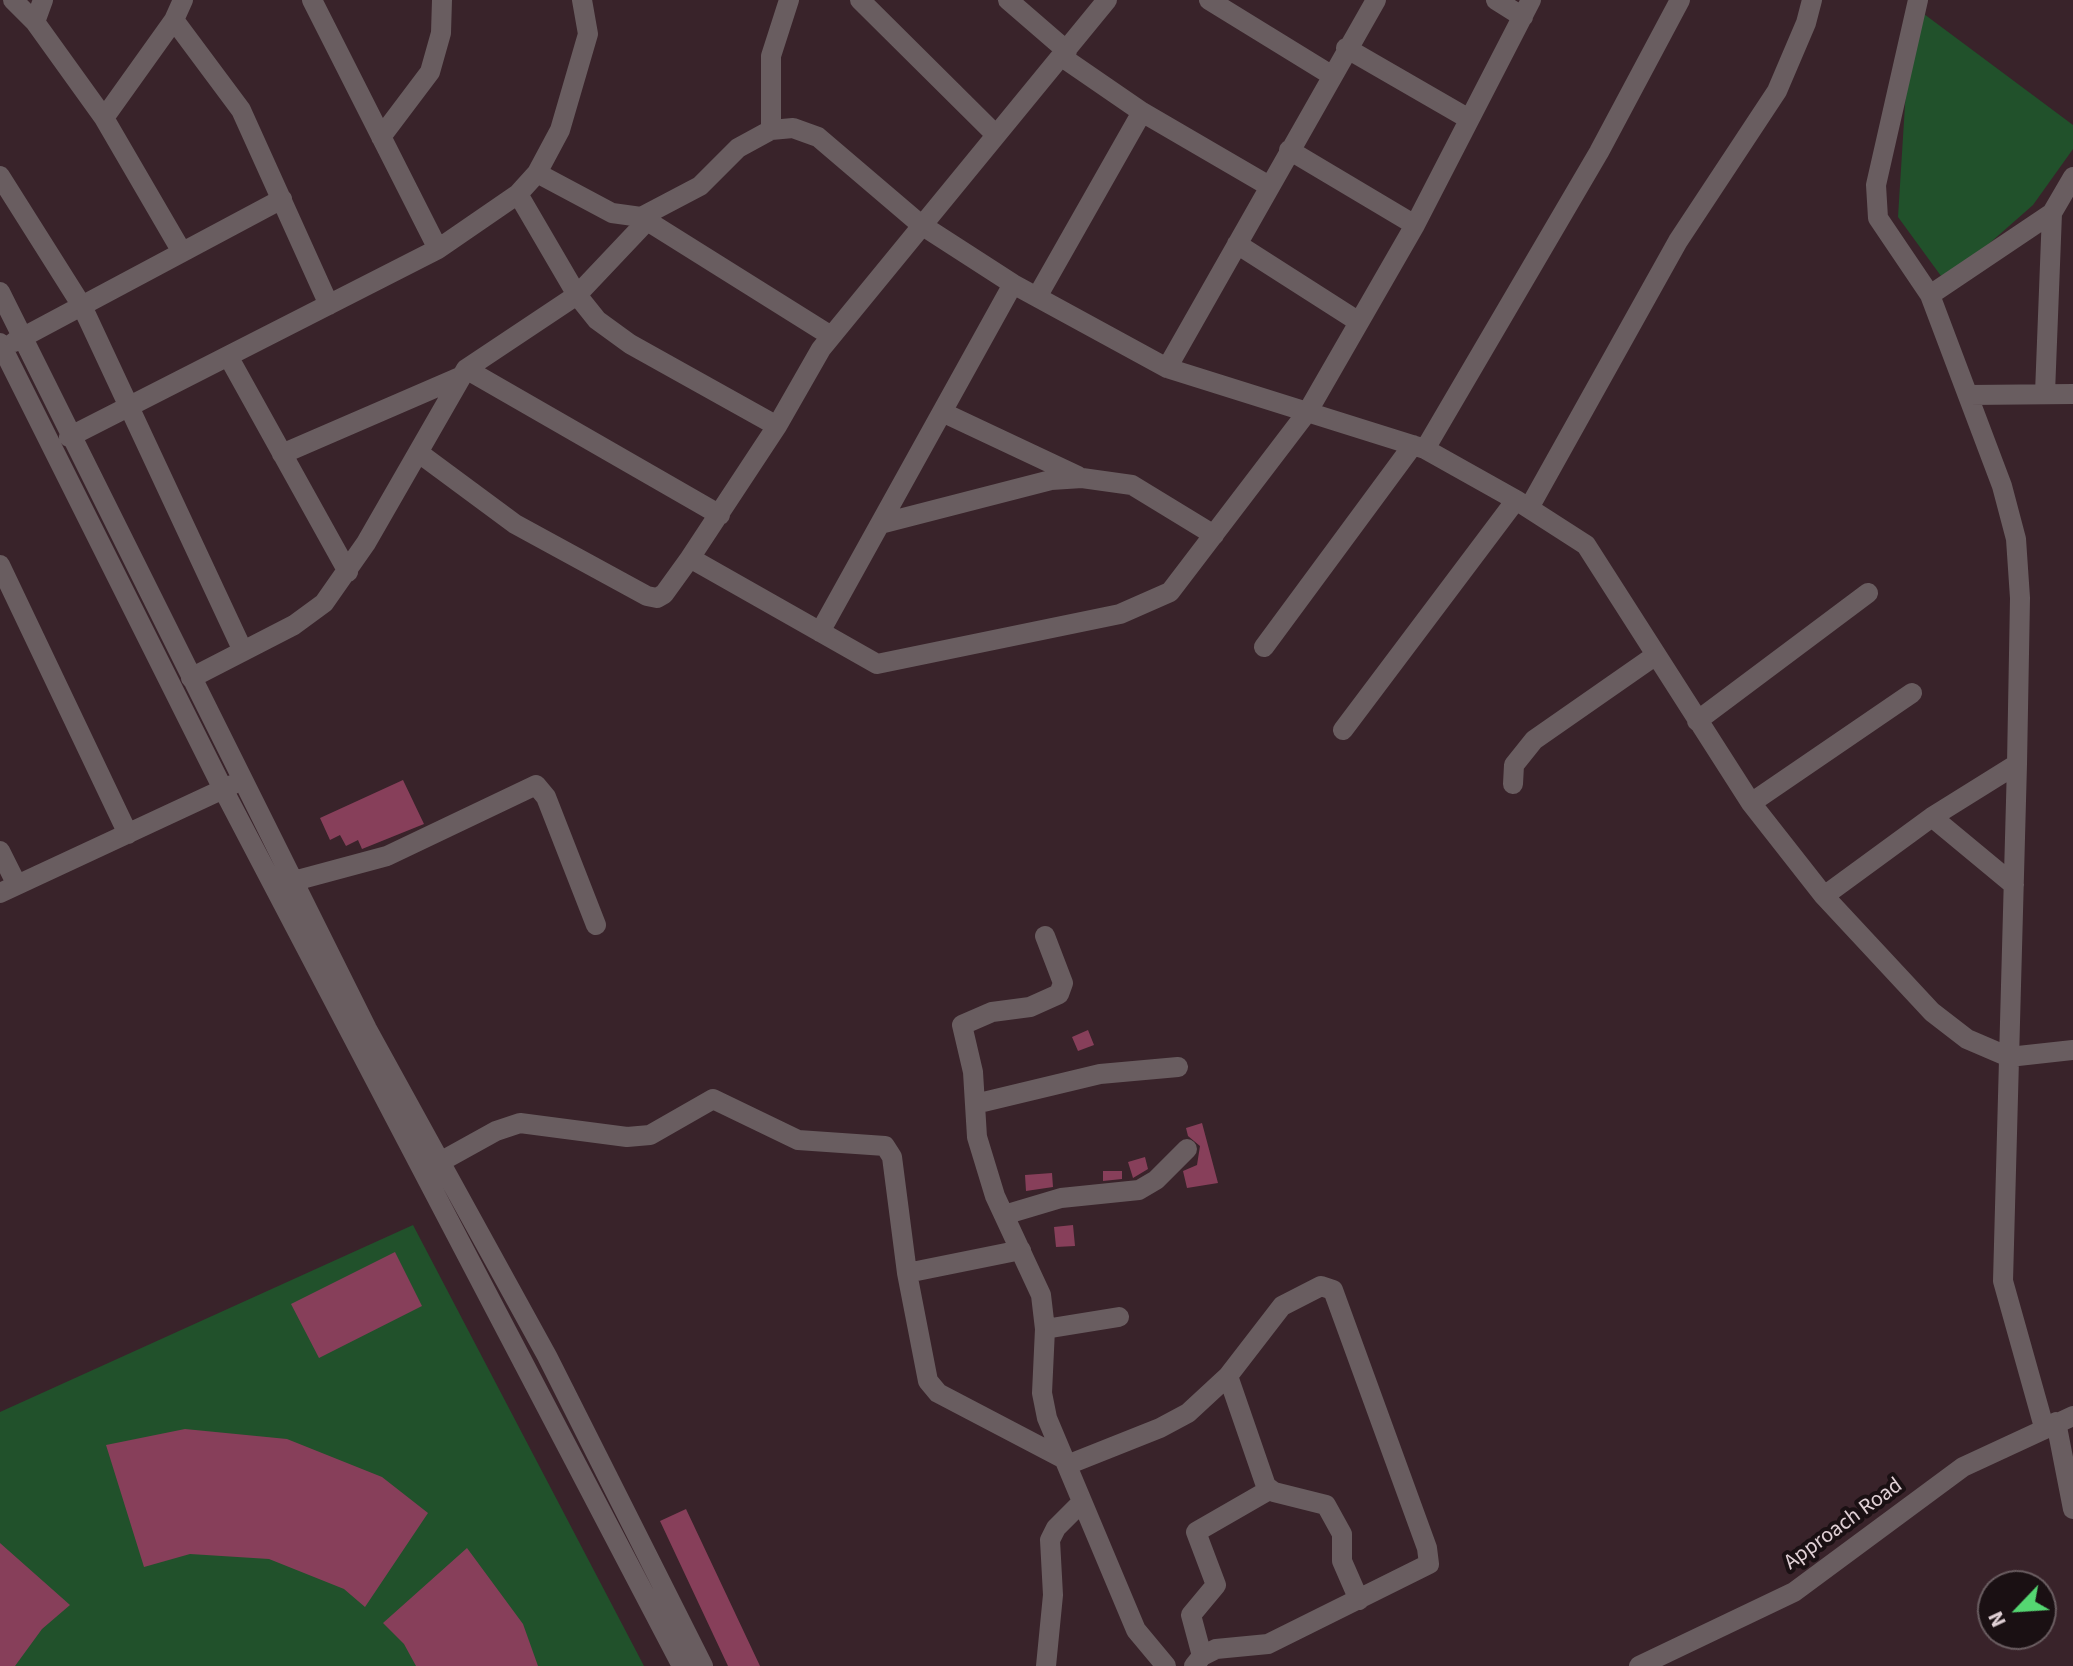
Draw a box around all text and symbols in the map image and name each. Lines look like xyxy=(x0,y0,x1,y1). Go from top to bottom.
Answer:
street label: Approach Road xyxy=(1780,1473,1908,1577)
north arrow xyxy=(1977,1570,2057,1650)
text: N xyxy=(1979,1606,2015,1633)

